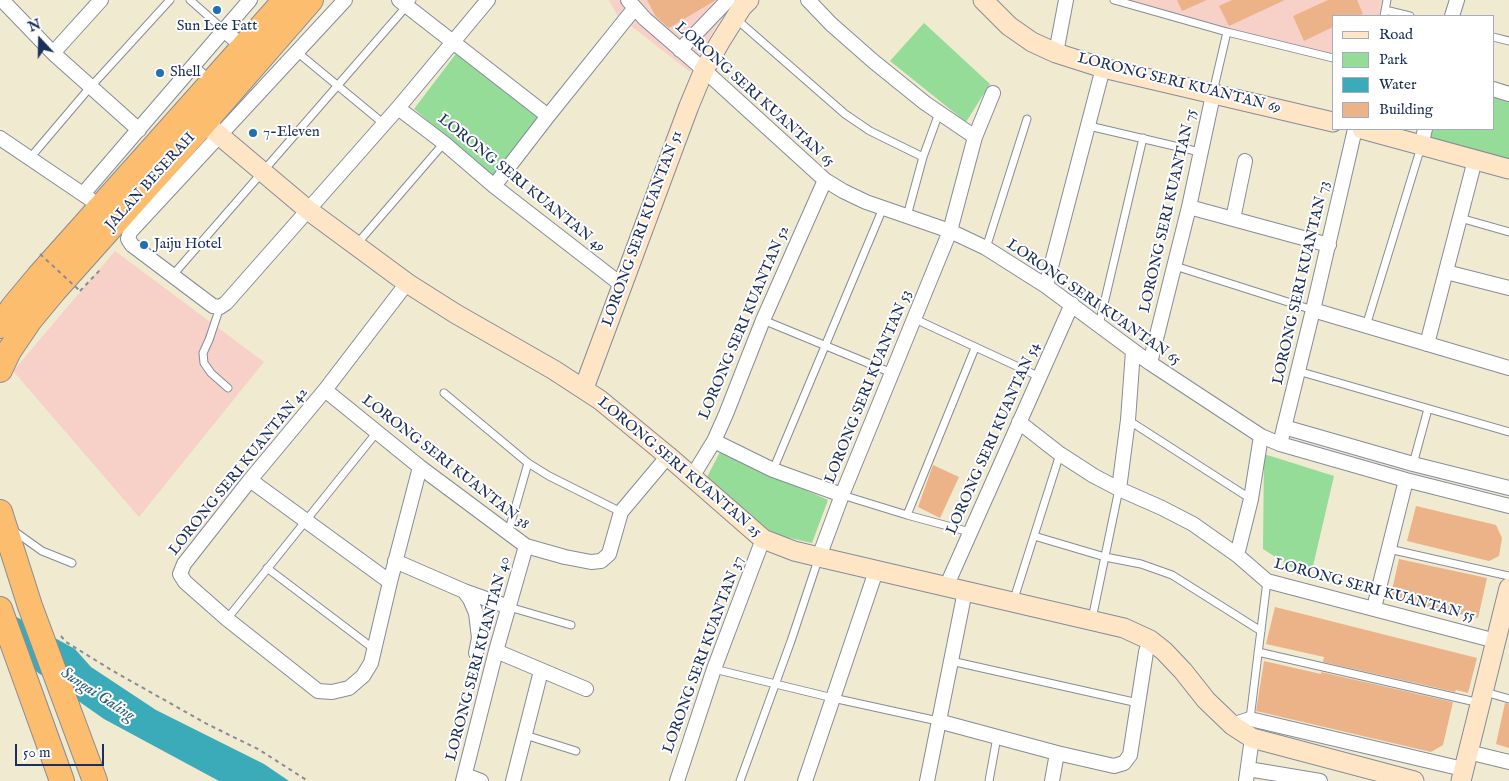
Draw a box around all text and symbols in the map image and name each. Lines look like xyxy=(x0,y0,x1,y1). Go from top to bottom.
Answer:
marker: Sun Lee Fatt xyxy=(211,4,223,16)
north arrow xyxy=(15,15,65,65)
text: N xyxy=(26,15,44,37)
legend xyxy=(1332,15,1494,130)
place label: Sun Lee Fatt xyxy=(177,18,257,36)
street label: LORONG SERI KUANTAN 65 xyxy=(671,19,837,171)
text: Road xyxy=(1379,25,1413,44)
street label: LORONG SERI KUANTAN 69 xyxy=(1075,50,1283,118)
text: Park xyxy=(1379,50,1408,69)
place label: Shell xyxy=(170,64,201,82)
marker: Shell xyxy=(154,67,166,79)
text: Water xyxy=(1379,75,1416,94)
text: Building xyxy=(1379,100,1433,119)
street label: LORONG SERI KUANTAN 75 xyxy=(1137,107,1201,315)
street label: LORONG SERI KUANTAN 49 xyxy=(434,111,608,257)
place label: 7-Eleven xyxy=(263,124,320,142)
marker: 7-Eleven xyxy=(247,127,259,139)
street label: JALAN BESERAH xyxy=(102,129,200,235)
street label: LORONG SERI KUANTAN 51 xyxy=(599,129,687,329)
street label: LORONG SERI KUANTAN 73 xyxy=(1270,179,1334,387)
street label: LORONG SERI KUANTAN 52 xyxy=(696,224,794,422)
place label: Jaiju Hotel xyxy=(154,236,222,254)
street label: LORONG SERI KUANTAN 65 xyxy=(1003,236,1183,370)
marker: Jaiju Hotel xyxy=(138,239,150,251)
street label: LORONG SERI KUANTAN 53 xyxy=(822,288,916,486)
street label: LORONG SERI KUANTAN 54 xyxy=(943,340,1045,538)
street label: LORONG SERI KUANTAN 42 xyxy=(166,385,312,559)
street label: LORONG SERI KUANTAN 38 xyxy=(358,392,532,534)
street label: LORONG SERI KUANTAN 25 xyxy=(593,394,765,542)
street label: LORONG SERI KUANTAN 37 xyxy=(660,554,748,756)
street label: LORONG SERI KUANTAN 40 xyxy=(443,555,515,763)
street label: LORONG SERI KUANTAN 55 xyxy=(1272,556,1476,626)
water label: Sungai Galing xyxy=(56,664,138,726)
scale bar xyxy=(18,734,106,766)
text: 50 m xyxy=(23,743,51,762)

